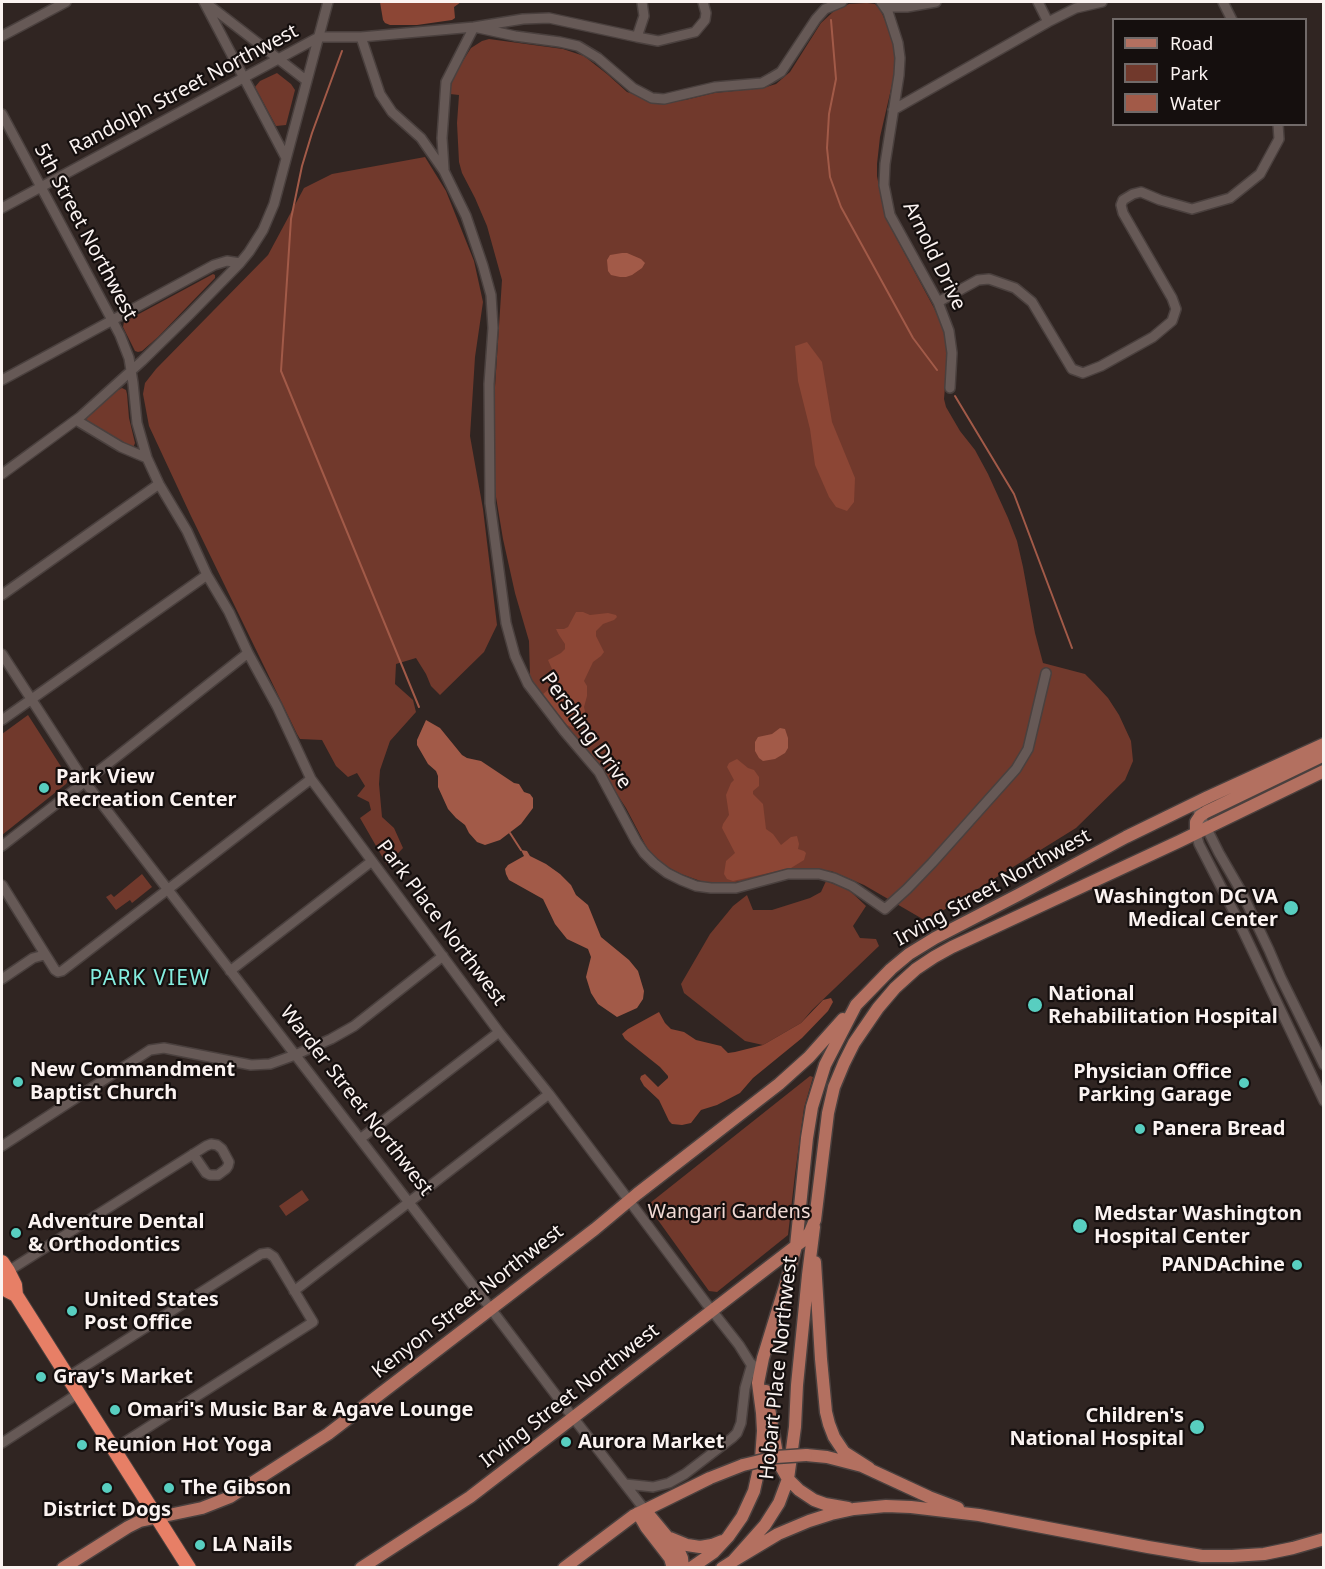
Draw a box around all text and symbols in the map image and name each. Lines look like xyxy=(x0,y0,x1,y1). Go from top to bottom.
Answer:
legend xyxy=(1112,18,1307,126)
street label: Randolph Street Northwest xyxy=(66,19,302,161)
text: Road xyxy=(1170,31,1213,55)
text: Park xyxy=(1170,61,1208,85)
text: Water xyxy=(1170,91,1221,115)
street label: 5th Street Northwest xyxy=(28,140,142,324)
street label: Arnold Drive xyxy=(897,198,971,314)
street label: Pershing Drive xyxy=(536,668,636,794)
place label: Park View Recreation Center xyxy=(56,765,237,812)
marker: Park View Recreation Center xyxy=(37,781,51,795)
street label: Irving Street Northwest xyxy=(891,824,1095,952)
street label: Park Place Northwest xyxy=(371,836,511,1010)
place label: Washington DC VA Medical Center xyxy=(1094,885,1278,932)
marker: Washington DC VA Medical Center xyxy=(1282,899,1300,917)
district label: PARK VIEW xyxy=(89,966,211,992)
place label: National Rehabilitation Hospital xyxy=(1048,982,1278,1029)
marker: National Rehabilitation Hospital xyxy=(1026,996,1044,1014)
street label: Warder Street Northwest xyxy=(274,1001,438,1201)
place label: New Commandment Baptist Church xyxy=(30,1058,235,1105)
place label: Physician Office Parking Garage xyxy=(1073,1060,1232,1107)
marker: New Commandment Baptist Church xyxy=(11,1075,25,1089)
marker: Physician Office Parking Garage xyxy=(1237,1076,1251,1090)
place label: Panera Bread xyxy=(1152,1117,1285,1141)
marker: Panera Bread xyxy=(1133,1122,1147,1136)
park label: Wangari Gardens xyxy=(647,1200,811,1224)
place label: Medstar Washington Hospital Center xyxy=(1094,1202,1302,1249)
place label: Adventure Dental & Orthodontics xyxy=(28,1210,204,1257)
marker: Medstar Washington Hospital Center xyxy=(1071,1217,1089,1235)
street label: Kenyon Street Northwest xyxy=(368,1220,568,1384)
marker: Adventure Dental & Orthodontics xyxy=(9,1226,23,1240)
place label: PANDAchine xyxy=(1161,1253,1285,1277)
street label: Hobart Place Northwest xyxy=(755,1255,803,1481)
marker: PANDAchine xyxy=(1290,1258,1304,1272)
place label: United States Post Office xyxy=(84,1288,219,1335)
marker: United States Post Office xyxy=(65,1304,79,1318)
street label: Irving Street Northwest xyxy=(476,1319,664,1473)
place label: Gray's Market xyxy=(53,1365,193,1389)
marker: Gray's Market xyxy=(34,1370,48,1384)
place label: Omari's Music Bar & Agave Lounge xyxy=(127,1398,473,1422)
marker: Omari's Music Bar & Agave Lounge xyxy=(108,1403,122,1417)
place label: Children's National Hospital xyxy=(1009,1404,1184,1451)
marker: Children's National Hospital xyxy=(1188,1418,1206,1436)
place label: Aurora Market xyxy=(578,1430,724,1454)
place label: Reunion Hot Yoga xyxy=(94,1433,272,1457)
marker: Aurora Market xyxy=(559,1435,573,1449)
marker: Reunion Hot Yoga xyxy=(75,1438,89,1452)
place label: The Gibson xyxy=(181,1476,291,1500)
marker: District Dogs xyxy=(100,1481,114,1495)
marker: The Gibson xyxy=(162,1481,176,1495)
place label: District Dogs xyxy=(43,1498,171,1522)
place label: LA Nails xyxy=(212,1533,292,1557)
marker: LA Nails xyxy=(193,1538,207,1552)

